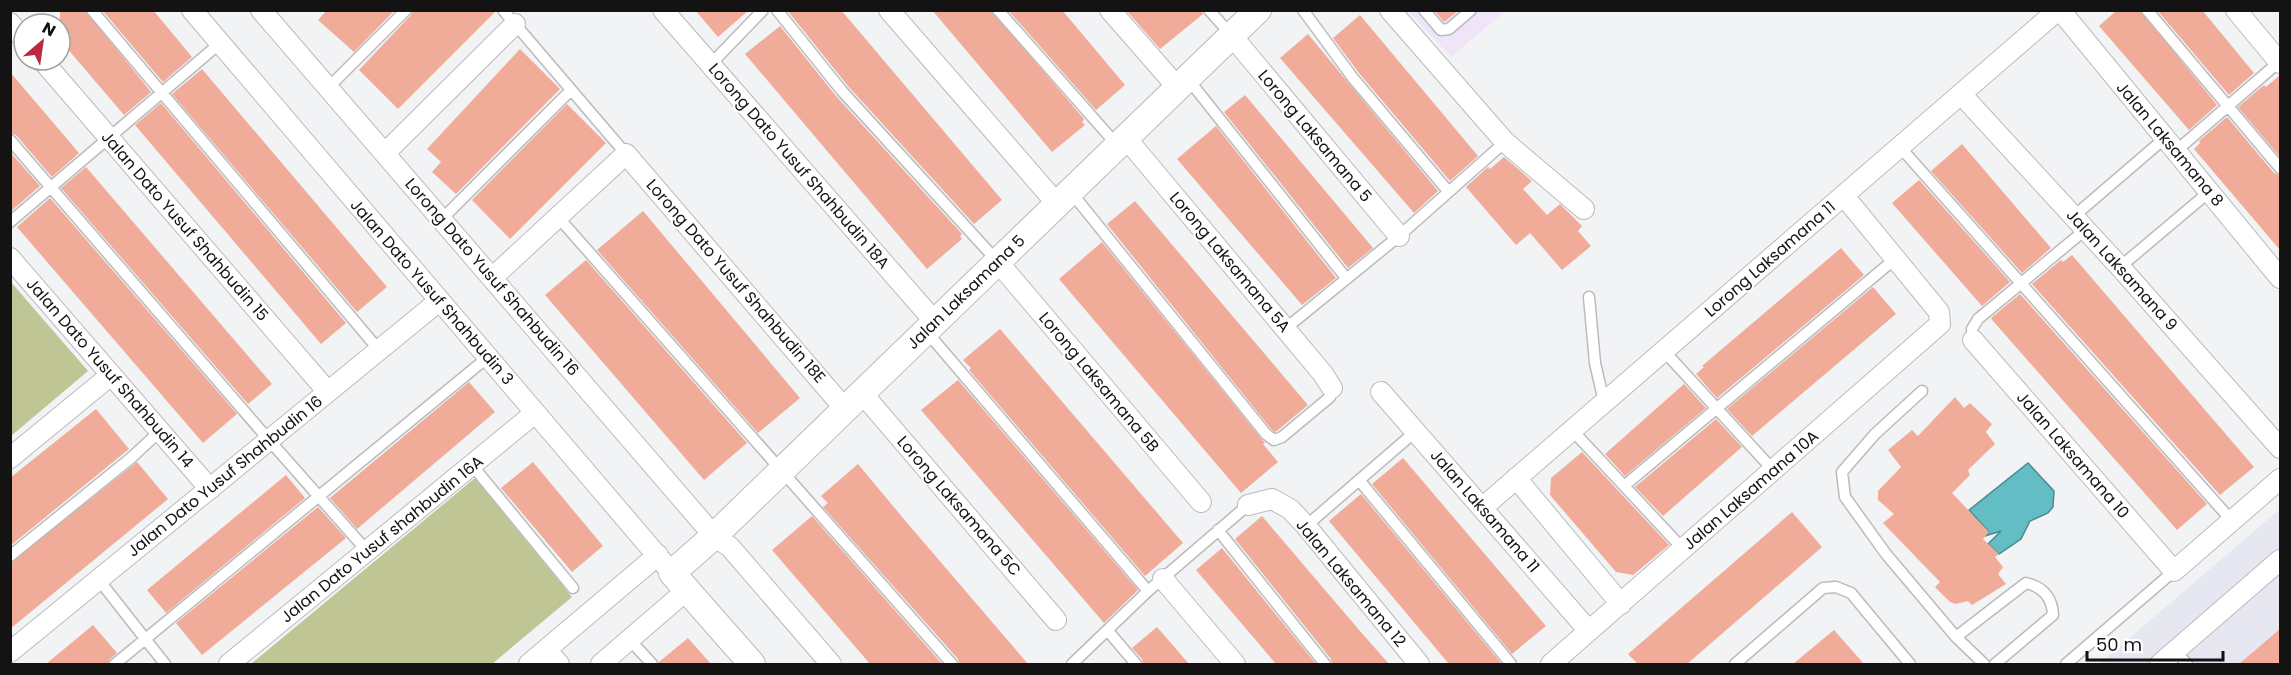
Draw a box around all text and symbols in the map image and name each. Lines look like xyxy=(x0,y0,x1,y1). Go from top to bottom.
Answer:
north arrow xyxy=(12,12,72,72)
text: N xyxy=(38,16,60,42)
street label: Lorong Dato Yusuf Shahbudin 18A xyxy=(703,58,895,274)
street label: Lorong Laksamana 5 xyxy=(1253,65,1377,207)
street label: Jalan Laksamana 8 xyxy=(2111,77,2229,211)
street label: Jalan Dato Yusuf Shahbudin 15 xyxy=(96,126,274,326)
street label: Lorong Dato Yusuf Shahbudin 16 xyxy=(400,173,584,381)
street label: Lorong Dato Yusuf Shahbudin 18E xyxy=(641,174,831,388)
street label: Lorong Laksamana 5A xyxy=(1164,187,1296,337)
street label: Jalan Dato Yusuf Shahbudin 3 xyxy=(345,194,519,390)
street label: Lorong Laksamana 11 xyxy=(1700,196,1840,322)
street label: Jalan Laksamana 9 xyxy=(2061,204,2183,336)
street label: Jalan Laksamana 5 xyxy=(902,229,1030,355)
street label: Jalan Dato Yusuf Shahbudin 14 xyxy=(21,273,199,473)
street label: Lorong Laksamana 5B xyxy=(1034,307,1165,457)
street label: Jalan Laksamana 10 xyxy=(2011,387,2135,523)
street label: Jalan Dato Yusuf Shahbudin 16 xyxy=(123,390,327,562)
street label: Jalan Laksamana 10A xyxy=(1678,425,1824,555)
street label: Lorong Laksamana 5C xyxy=(892,431,1026,581)
street label: Jalan Laksamana 11 xyxy=(1425,444,1545,578)
street label: Jalan Dato Yusuf shahbudin 16A xyxy=(276,450,488,628)
street label: Jalan Laksamana 12 xyxy=(1291,514,1411,652)
scale bar xyxy=(2087,624,2224,662)
text: 50 m xyxy=(2096,632,2142,657)

